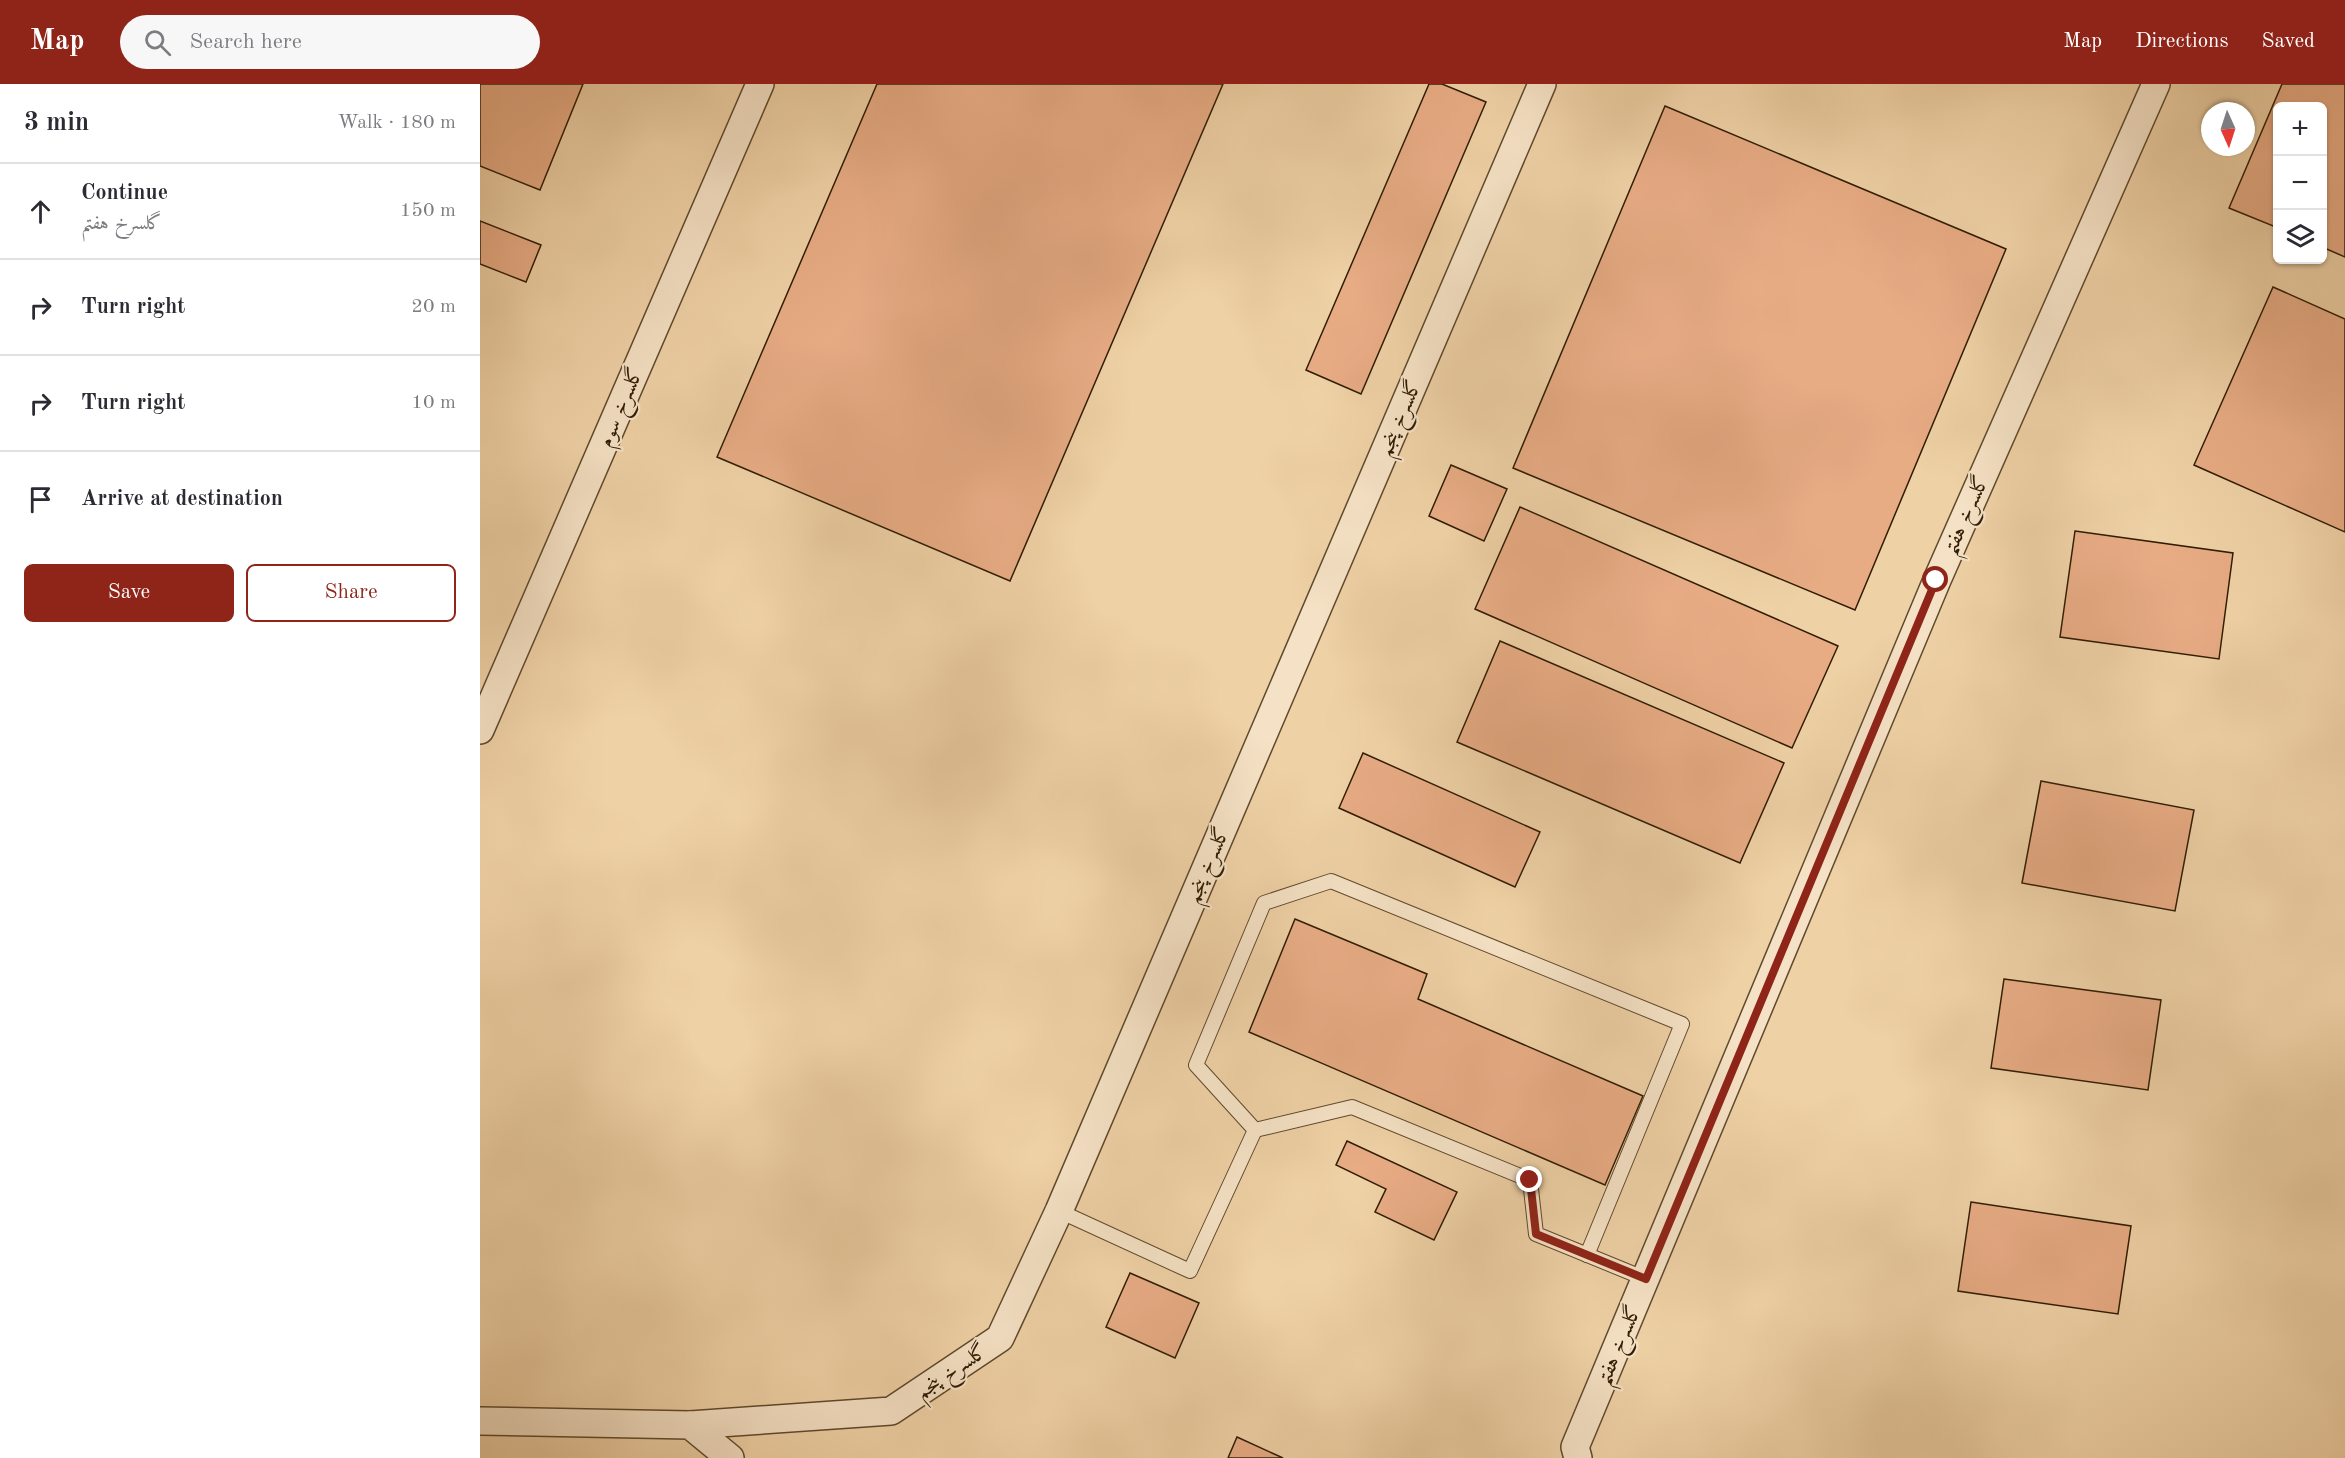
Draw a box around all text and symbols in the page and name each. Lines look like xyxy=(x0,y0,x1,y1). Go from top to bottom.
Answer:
search box xyxy=(120,15,540,69)
icon: search xyxy=(141,26,174,59)
text: Map xyxy=(30,28,84,56)
text: Search here xyxy=(189,31,302,53)
text: Map xyxy=(2063,31,2102,52)
text: Directions xyxy=(2135,31,2229,52)
text: Saved xyxy=(2262,31,2315,52)
north arrow xyxy=(2201,102,2255,156)
map controls xyxy=(2273,102,2327,264)
button: + xyxy=(2273,102,2327,156)
text: 3 min xyxy=(24,110,89,136)
text: Walk · 180 m xyxy=(337,113,456,133)
button: − xyxy=(2273,156,2327,210)
text: Continue xyxy=(81,182,168,204)
icon: ahead xyxy=(24,195,57,228)
text: 150 m xyxy=(400,201,456,221)
button: layers xyxy=(2273,210,2327,264)
text: گلسرخ هفتم xyxy=(81,214,162,234)
icon: right xyxy=(24,291,57,324)
text: Turn right xyxy=(81,296,185,318)
text: 20 m xyxy=(411,297,456,317)
street label: گلسرخ سوم xyxy=(592,363,654,453)
street label: گلسرخ پنجم xyxy=(1371,376,1433,463)
icon: right xyxy=(24,387,57,420)
text: Turn right xyxy=(81,392,185,414)
text: 10 m xyxy=(411,393,456,413)
street label: گلسرخ هفتم xyxy=(1936,471,2001,562)
icon: arrive xyxy=(24,483,57,516)
text: Arrive at destination xyxy=(81,488,283,510)
button: Save xyxy=(24,564,234,622)
button: Share xyxy=(246,564,456,622)
route start xyxy=(1922,566,1948,592)
street label: گلسرخ پنجم xyxy=(1179,823,1241,910)
route end xyxy=(1516,1166,1542,1192)
street label: گلسرخ هفتم xyxy=(1589,1301,1654,1392)
street label: گلسرخ پنجم xyxy=(910,1338,996,1410)

